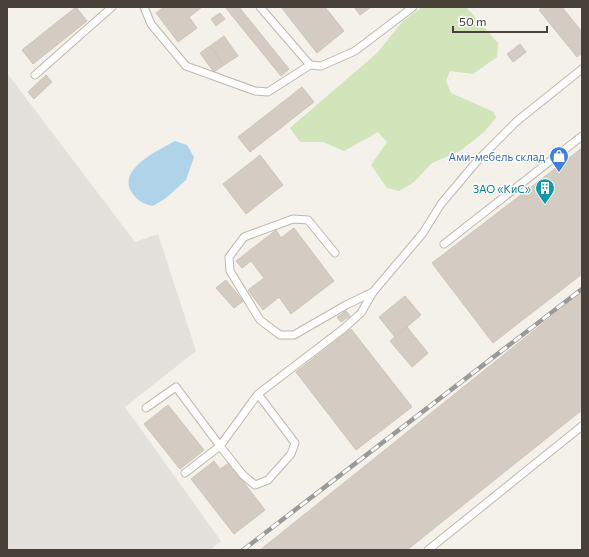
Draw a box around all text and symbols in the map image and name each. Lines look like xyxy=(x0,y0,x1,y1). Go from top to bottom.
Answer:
scale bar xyxy=(453,8,547,34)
text: 50 m xyxy=(459,14,487,28)
shop icon: Ами-мебель склад xyxy=(548,145,570,173)
place label: Ами-мебель склад xyxy=(449,150,546,163)
building icon: ЗАО «КиС» xyxy=(534,177,556,205)
place label: ЗАО «КиС» xyxy=(473,182,531,195)

